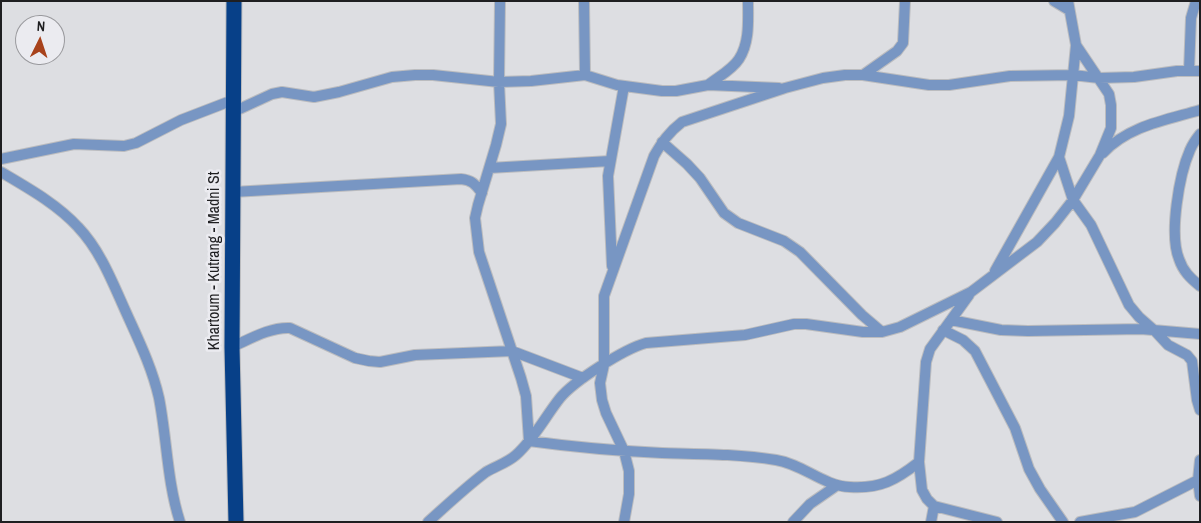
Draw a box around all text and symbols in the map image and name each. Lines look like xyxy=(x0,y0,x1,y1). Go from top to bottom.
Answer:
north arrow xyxy=(15,15,65,65)
text: N xyxy=(36,17,46,35)
street label: Khartoum - Kutrang - Madni St xyxy=(205,172,225,350)

